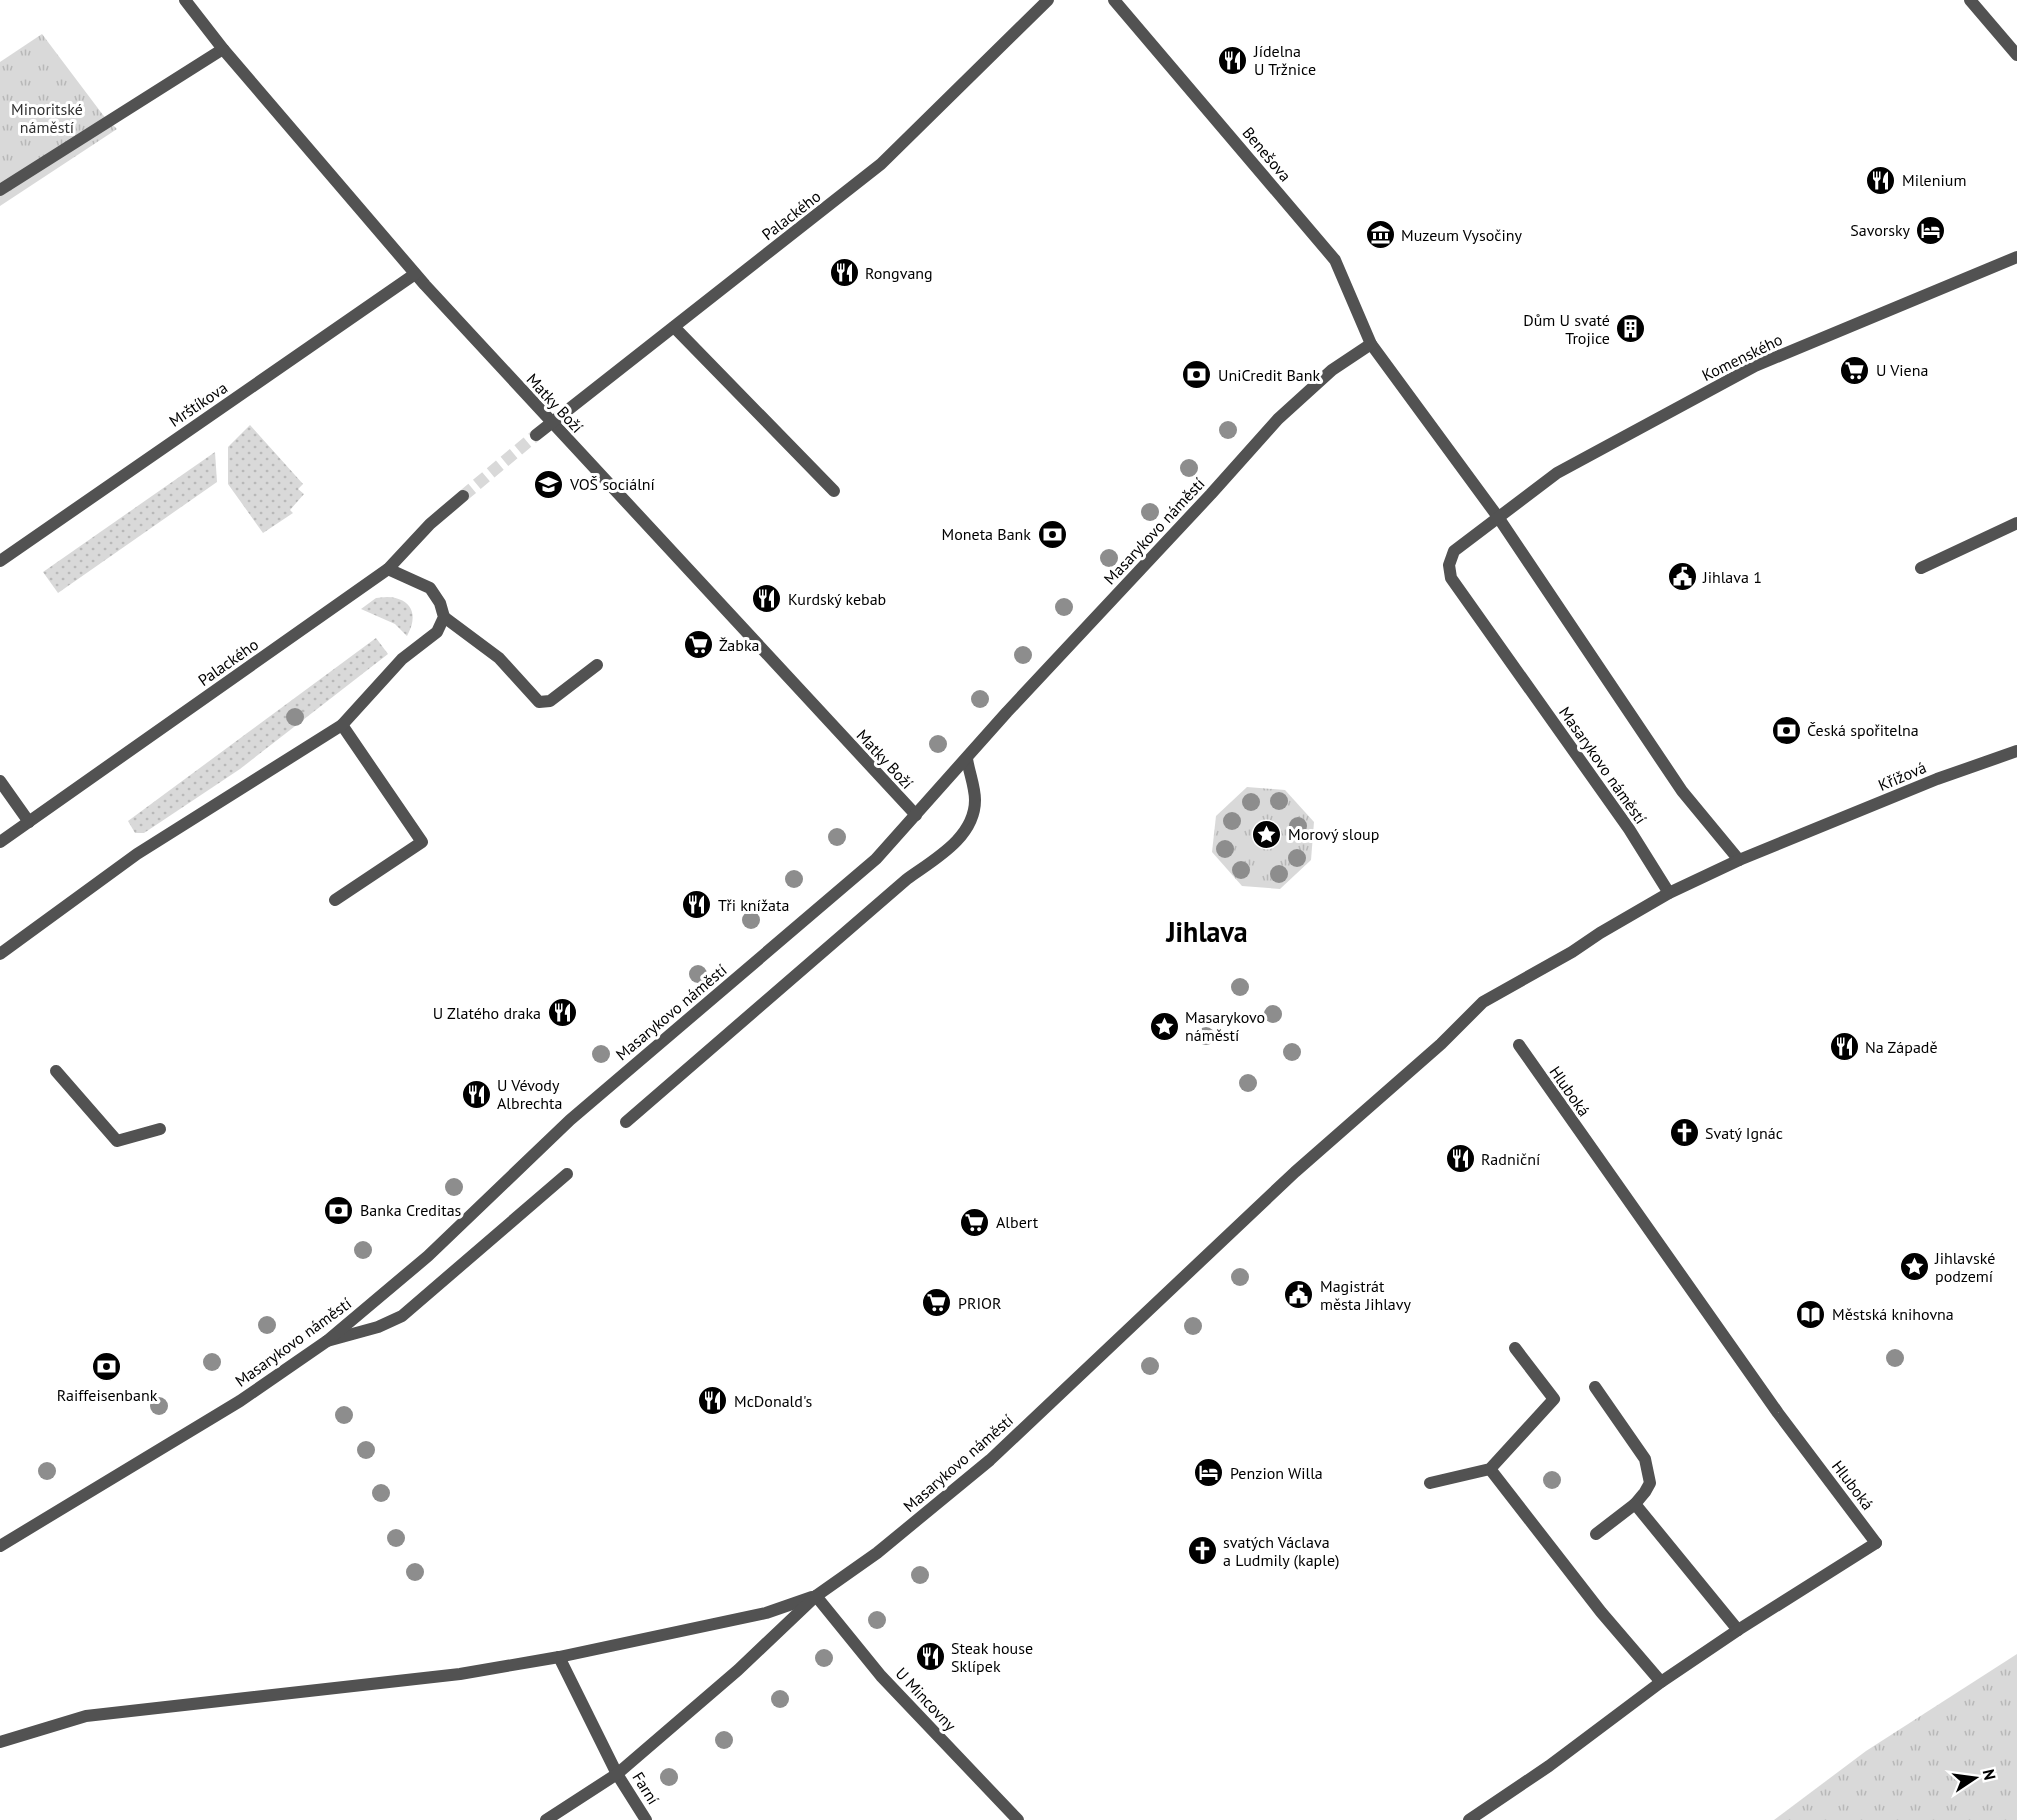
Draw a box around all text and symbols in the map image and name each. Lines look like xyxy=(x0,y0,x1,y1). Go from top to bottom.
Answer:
place label: Jídelna U Tržnice xyxy=(1253,41,1316,79)
restaurant icon: Jídelna U Tržnice xyxy=(1217,44,1249,76)
park label: Minoritské náměstí xyxy=(11,99,83,137)
street label: Benešova xyxy=(1238,123,1296,185)
restaurant icon: Milenium xyxy=(1865,164,1897,196)
place label: Milenium xyxy=(1902,170,1966,190)
street label: Palackého xyxy=(758,186,824,244)
hotel icon: Savorsky xyxy=(1915,214,1947,246)
museum icon: Muzeum Vysočiny xyxy=(1364,219,1396,251)
place label: Savorsky xyxy=(1850,220,1911,240)
place label: Muzeum Vysočiny xyxy=(1401,225,1522,245)
restaurant icon: Rongvang xyxy=(828,257,860,289)
place label: Rongvang xyxy=(865,263,933,283)
place label: Dům U svaté Trojice xyxy=(1523,310,1610,348)
building icon: Dům U svaté Trojice xyxy=(1615,313,1647,345)
street label: Komenského xyxy=(1698,329,1786,385)
supermarket icon: U Viena xyxy=(1839,354,1871,386)
bank icon: UniCredit Bank xyxy=(1181,359,1213,391)
place label: U Viena xyxy=(1876,360,1928,380)
place label: UniCredit Bank xyxy=(1218,365,1321,385)
street label: Matky Boží xyxy=(523,369,587,437)
street label: Mrštíkova xyxy=(165,377,231,431)
school or university icon: VOŠ sociální xyxy=(533,468,565,500)
street label: Masarykovo náměstí xyxy=(1099,473,1209,589)
place label: VOŠ sociální xyxy=(569,474,655,494)
bank icon: Moneta Bank xyxy=(1036,518,1068,550)
place label: Moneta Bank xyxy=(942,524,1031,544)
public building icon: Jihlava 1 xyxy=(1666,561,1698,593)
place label: Jihlava 1 xyxy=(1702,567,1762,587)
restaurant icon: Kurdský kebab xyxy=(751,583,783,615)
place label: Kurdský kebab xyxy=(788,589,886,609)
supermarket icon: Žabka xyxy=(682,629,714,661)
street label: Palackého xyxy=(194,634,262,690)
place label: Žabka xyxy=(719,635,760,655)
street label: Masarykovo náměstí xyxy=(1555,702,1651,828)
bank icon: Česká spořitelna xyxy=(1770,714,1802,746)
place label: Česká spořitelna xyxy=(1807,720,1919,740)
street label: Matky Boží xyxy=(853,725,917,793)
street label: Křížová xyxy=(1875,757,1929,795)
place icon: Morový sloup xyxy=(1251,818,1283,850)
place label: Morový sloup xyxy=(1288,824,1379,844)
restaurant icon: Tři knížata xyxy=(681,889,713,921)
place label: Tři knížata xyxy=(718,895,789,915)
district label: Jihlava xyxy=(1165,913,1248,950)
street label: Masarykovo náměstí xyxy=(611,960,731,1064)
restaurant icon: U Zlatého draka xyxy=(546,997,578,1029)
place label: U Zlatého draka xyxy=(433,1003,541,1023)
place label: Masarykovo náměstí xyxy=(1185,1007,1265,1045)
place icon: Masarykovo náměstí xyxy=(1148,1010,1180,1042)
restaurant icon: Na Západě xyxy=(1828,1031,1860,1063)
place label: Na Západě xyxy=(1865,1037,1938,1057)
street label: Hluboká xyxy=(1545,1062,1595,1120)
place label: U Vévody Albrechta xyxy=(497,1075,562,1113)
restaurant icon: U Vévody Albrechta xyxy=(460,1078,492,1110)
church icon: Svatý Ignác xyxy=(1668,1117,1700,1149)
place label: Svatý Ignác xyxy=(1705,1123,1783,1143)
restaurant icon: Radniční xyxy=(1444,1143,1476,1175)
place label: Radniční xyxy=(1481,1149,1540,1169)
bank icon: Banka Creditas xyxy=(323,1194,355,1226)
place label: Banka Creditas xyxy=(360,1200,462,1220)
supermarket icon: Albert xyxy=(959,1206,991,1238)
place label: Albert xyxy=(996,1212,1039,1232)
place label: Jihlavské podzemí xyxy=(1934,1248,1995,1286)
place icon: Jihlavské podzemí xyxy=(1898,1251,1930,1283)
place label: Magistrát města Jihlavy xyxy=(1320,1276,1412,1314)
public building icon: Magistrát města Jihlavy xyxy=(1283,1279,1315,1311)
supermarket icon: PRIOR xyxy=(921,1287,953,1319)
street label: Masarykovo náměstí xyxy=(231,1293,355,1391)
place label: PRIOR xyxy=(958,1293,1002,1313)
library icon: Městská knihovna xyxy=(1795,1298,1827,1330)
place label: Městská knihovna xyxy=(1832,1304,1954,1324)
bank icon: Raiffeisenbank xyxy=(91,1351,123,1383)
place label: Raiffeisenbank xyxy=(57,1385,158,1405)
restaurant icon: McDonald's xyxy=(697,1385,729,1417)
place label: McDonald's xyxy=(734,1391,812,1411)
street label: Masarykovo náměstí xyxy=(899,1410,1017,1516)
street label: Hluboká xyxy=(1828,1456,1878,1514)
hotel icon: Penzion Willa xyxy=(1193,1457,1225,1489)
place label: Penzion Willa xyxy=(1230,1463,1323,1483)
place label: svatých Václava a Ludmily (kaple) xyxy=(1223,1532,1340,1570)
church icon: svatých Václava a Ludmily (kaple) xyxy=(1186,1535,1218,1567)
place label: Steak house Sklípek xyxy=(951,1638,1033,1676)
restaurant icon: Steak house Sklípek xyxy=(914,1641,946,1673)
street label: U Mincovny xyxy=(892,1663,961,1735)
north arrow xyxy=(1945,1748,2005,1808)
text: N xyxy=(1979,1767,2001,1782)
street label: Farní xyxy=(628,1768,664,1808)

